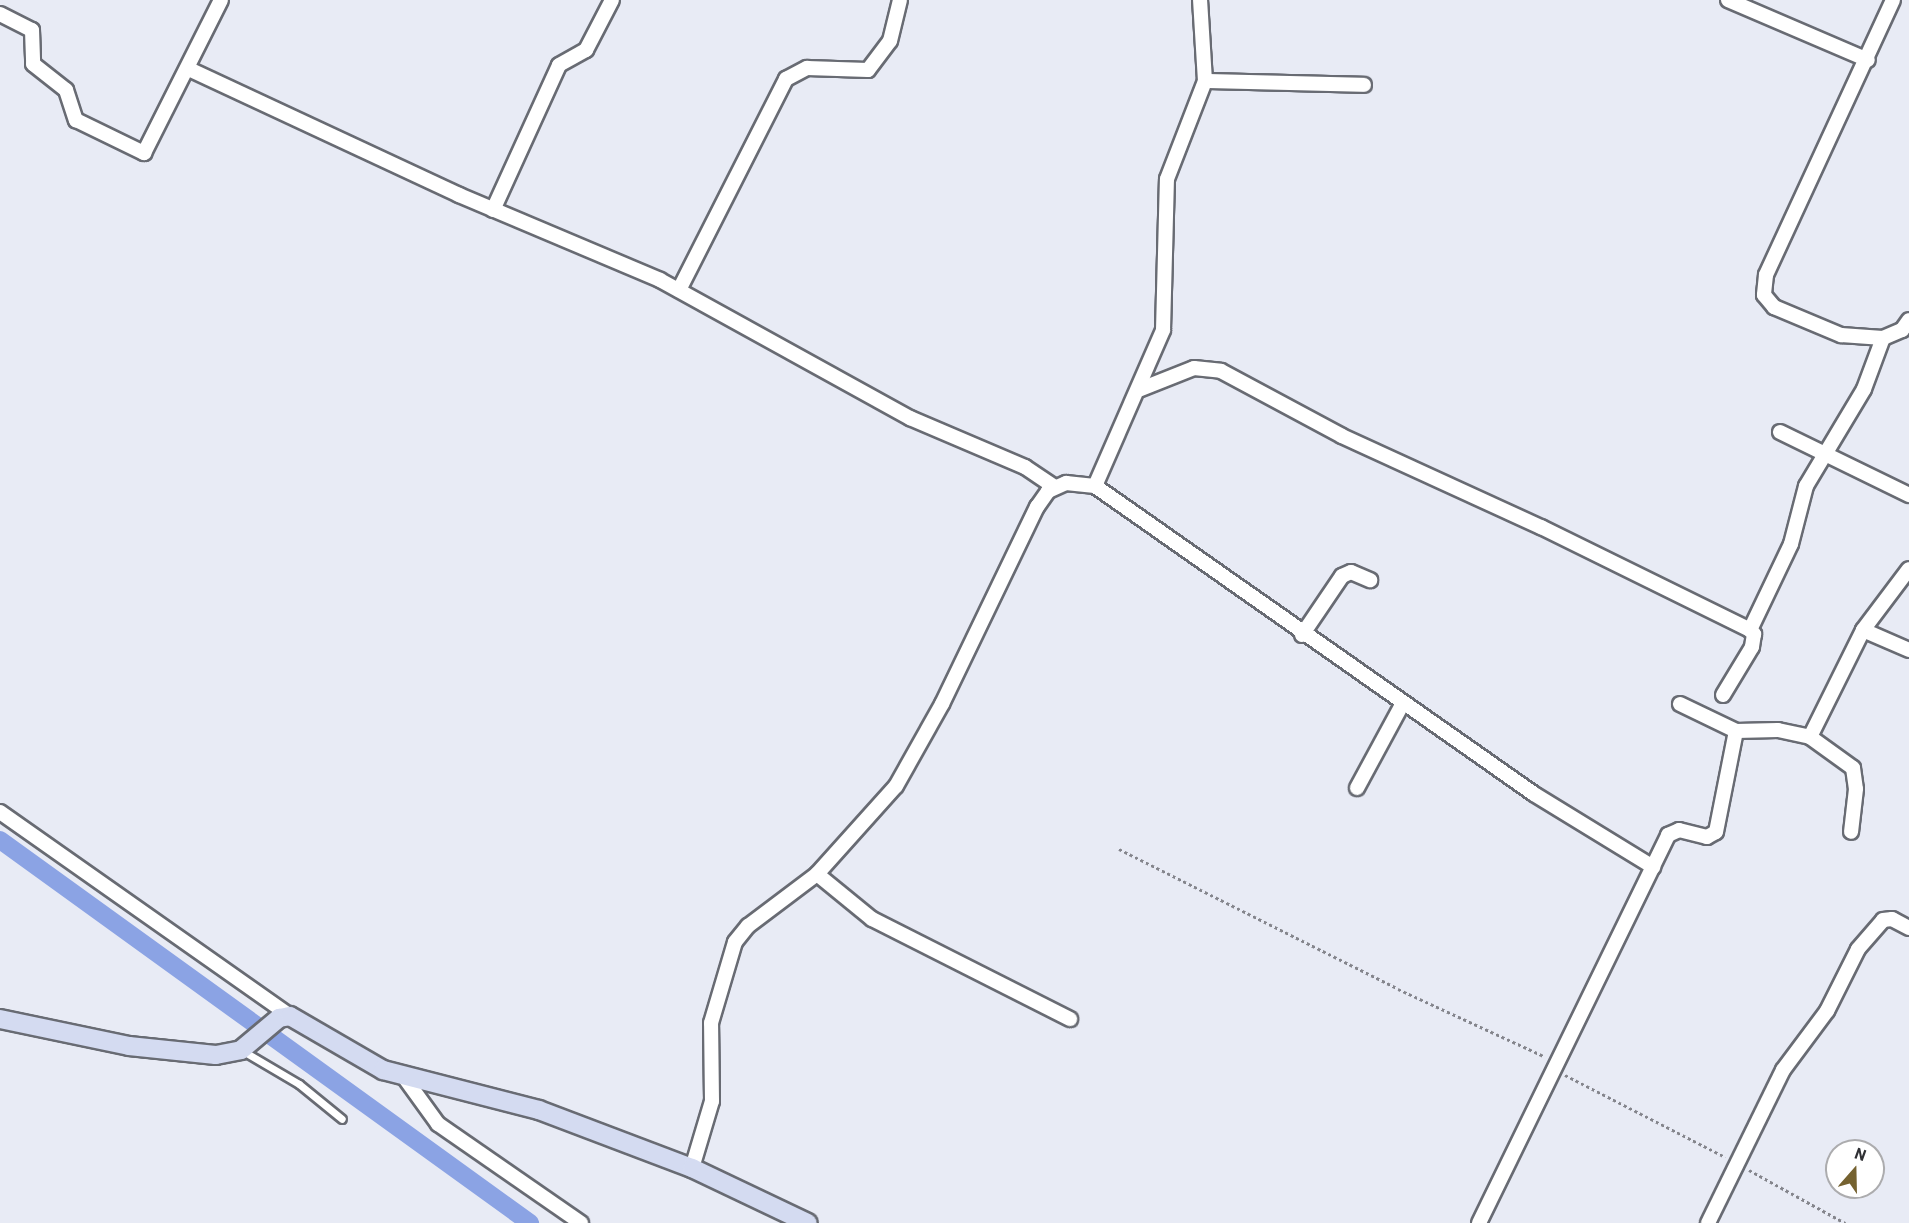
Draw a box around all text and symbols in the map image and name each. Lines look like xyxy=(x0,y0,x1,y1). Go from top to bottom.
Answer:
north arrow xyxy=(1825,1139,1885,1199)
text: N xyxy=(1852,1143,1869,1164)

